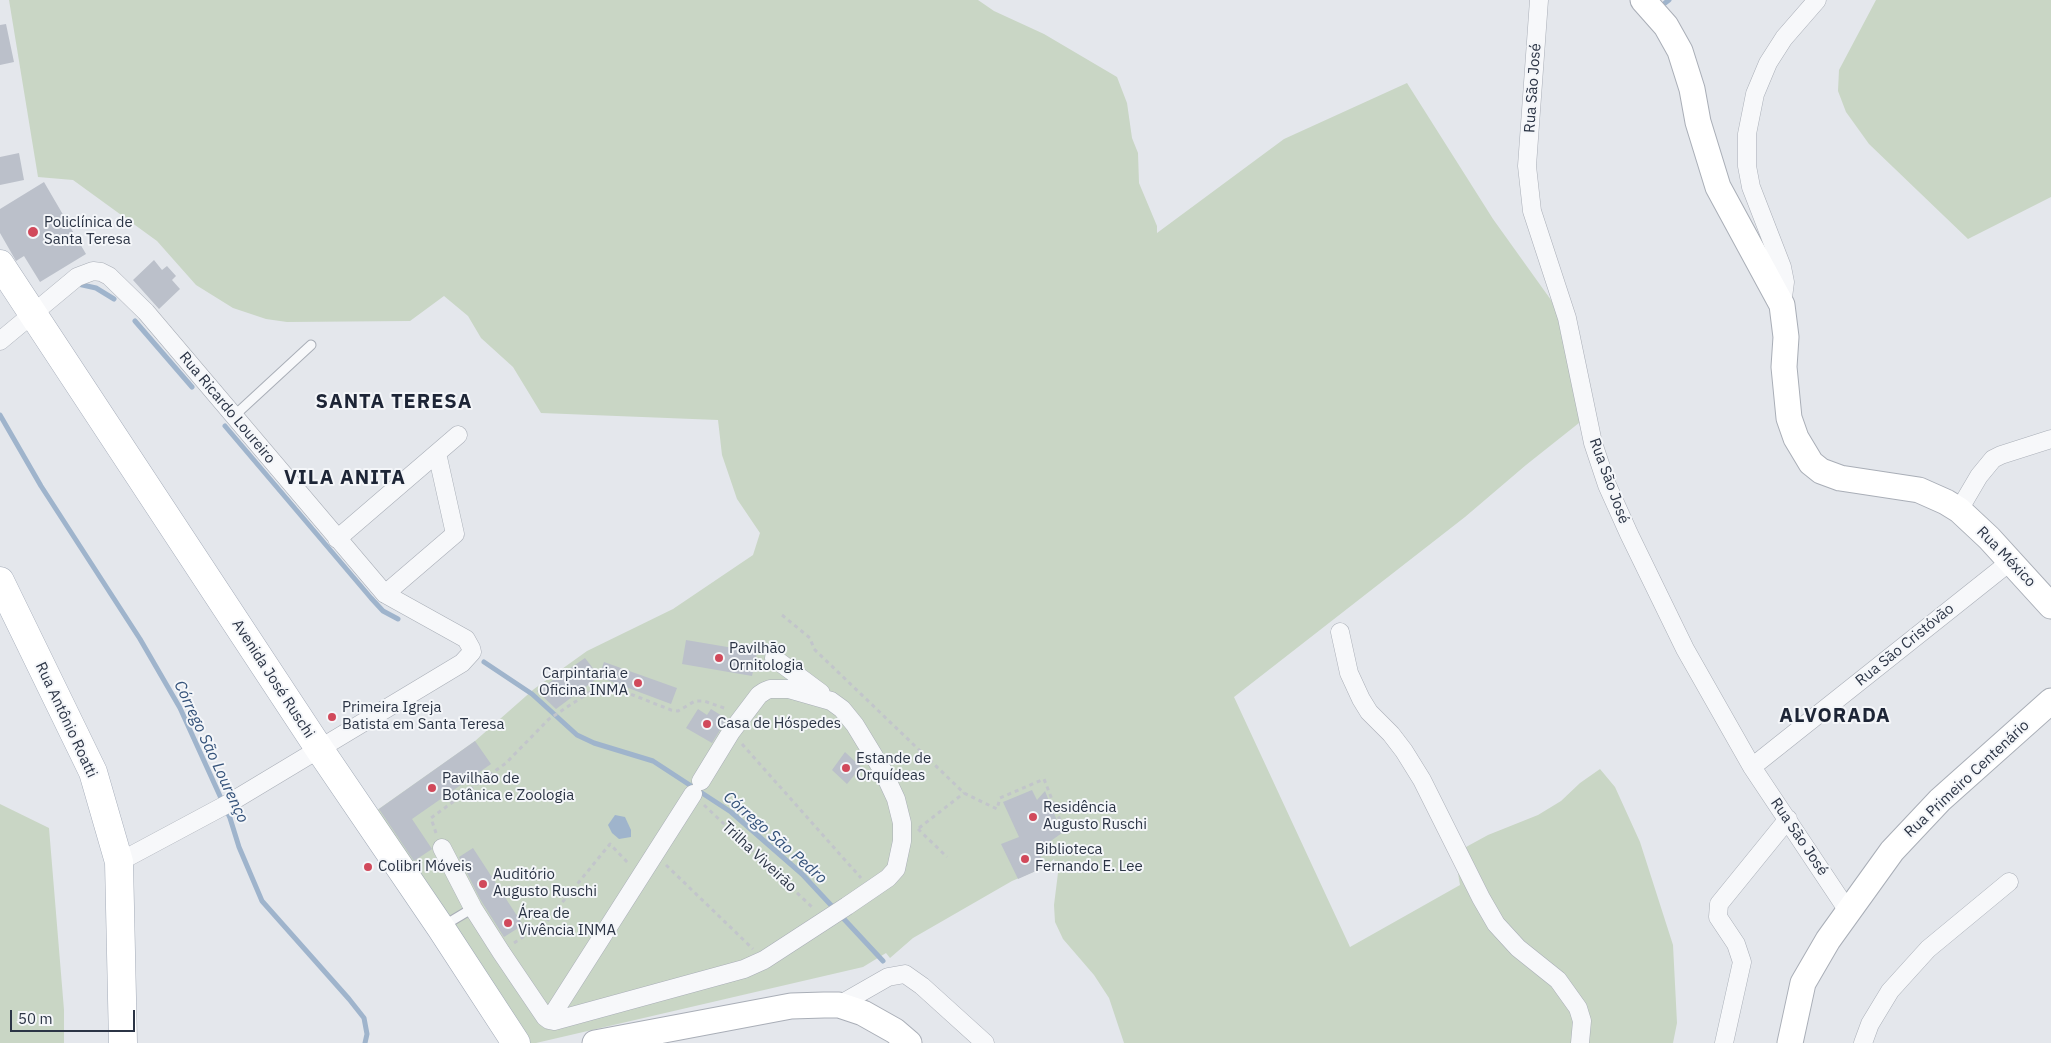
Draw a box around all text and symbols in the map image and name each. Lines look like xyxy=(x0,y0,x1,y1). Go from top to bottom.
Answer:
street label: Rua São José xyxy=(1521,43,1545,133)
place label: Policlínica de Santa Teresa xyxy=(44,214,133,249)
marker: Policlínica de Santa Teresa xyxy=(26,225,40,239)
street label: Rua Ricardo Loureiro xyxy=(175,349,279,467)
district label: SANTA TERESA xyxy=(314,390,474,414)
street label: Rua São José xyxy=(1585,436,1633,526)
district label: VILA ANITA xyxy=(283,466,407,490)
street label: Rua México xyxy=(1973,523,2039,591)
street label: Rua São Cristóvão xyxy=(1852,600,1958,690)
street label: Avenida José Ruschi xyxy=(228,616,318,742)
place label: Pavilhão Ornitologia xyxy=(729,640,803,675)
marker: Pavilhão Ornitologia xyxy=(713,652,725,664)
street label: Rua Antônio Roatti xyxy=(31,659,101,781)
place label: Carpintaria e Oficina INMA xyxy=(539,665,628,700)
marker: Carpintaria e Oficina INMA xyxy=(632,677,644,689)
water label: Córrego São Lourenço xyxy=(170,678,252,826)
place label: Primeira Igreja Batista em Santa Teresa xyxy=(342,699,505,734)
district label: ALVORADA xyxy=(1778,704,1892,728)
marker: Primeira Igreja Batista em Santa Teresa xyxy=(326,711,338,723)
place label: Casa de Hóspedes xyxy=(717,715,841,733)
street label: Rua Primeiro Centenário xyxy=(1901,716,2033,842)
marker: Casa de Hóspedes xyxy=(701,718,713,730)
place label: Estande de Orquídeas xyxy=(856,750,931,785)
marker: Estande de Orquídeas xyxy=(840,762,852,774)
place label: Pavilhão de Botânica e Zoologia xyxy=(442,770,574,805)
marker: Pavilhão de Botânica e Zoologia xyxy=(426,782,438,794)
water label: Córrego São Pedro xyxy=(719,788,831,888)
street label: Rua São José xyxy=(1766,795,1832,879)
place label: Residência Augusto Ruschi xyxy=(1043,799,1147,834)
marker: Residência Augusto Ruschi xyxy=(1027,811,1039,823)
street label: Trilha Viveirão xyxy=(718,818,800,896)
place label: Biblioteca Fernando E. Lee xyxy=(1035,841,1143,876)
marker: Biblioteca Fernando E. Lee xyxy=(1019,853,1031,865)
place label: Colibri Móveis xyxy=(378,858,472,876)
marker: Colibri Móveis xyxy=(362,861,374,873)
place label: Auditório Augusto Ruschi xyxy=(493,866,597,901)
marker: Auditório Augusto Ruschi xyxy=(477,878,489,890)
place label: Área de Vivência INMA xyxy=(518,905,616,940)
marker: Área de Vivência INMA xyxy=(502,917,514,929)
scale bar xyxy=(12,1000,138,1032)
text: 50 m xyxy=(18,1009,53,1028)

